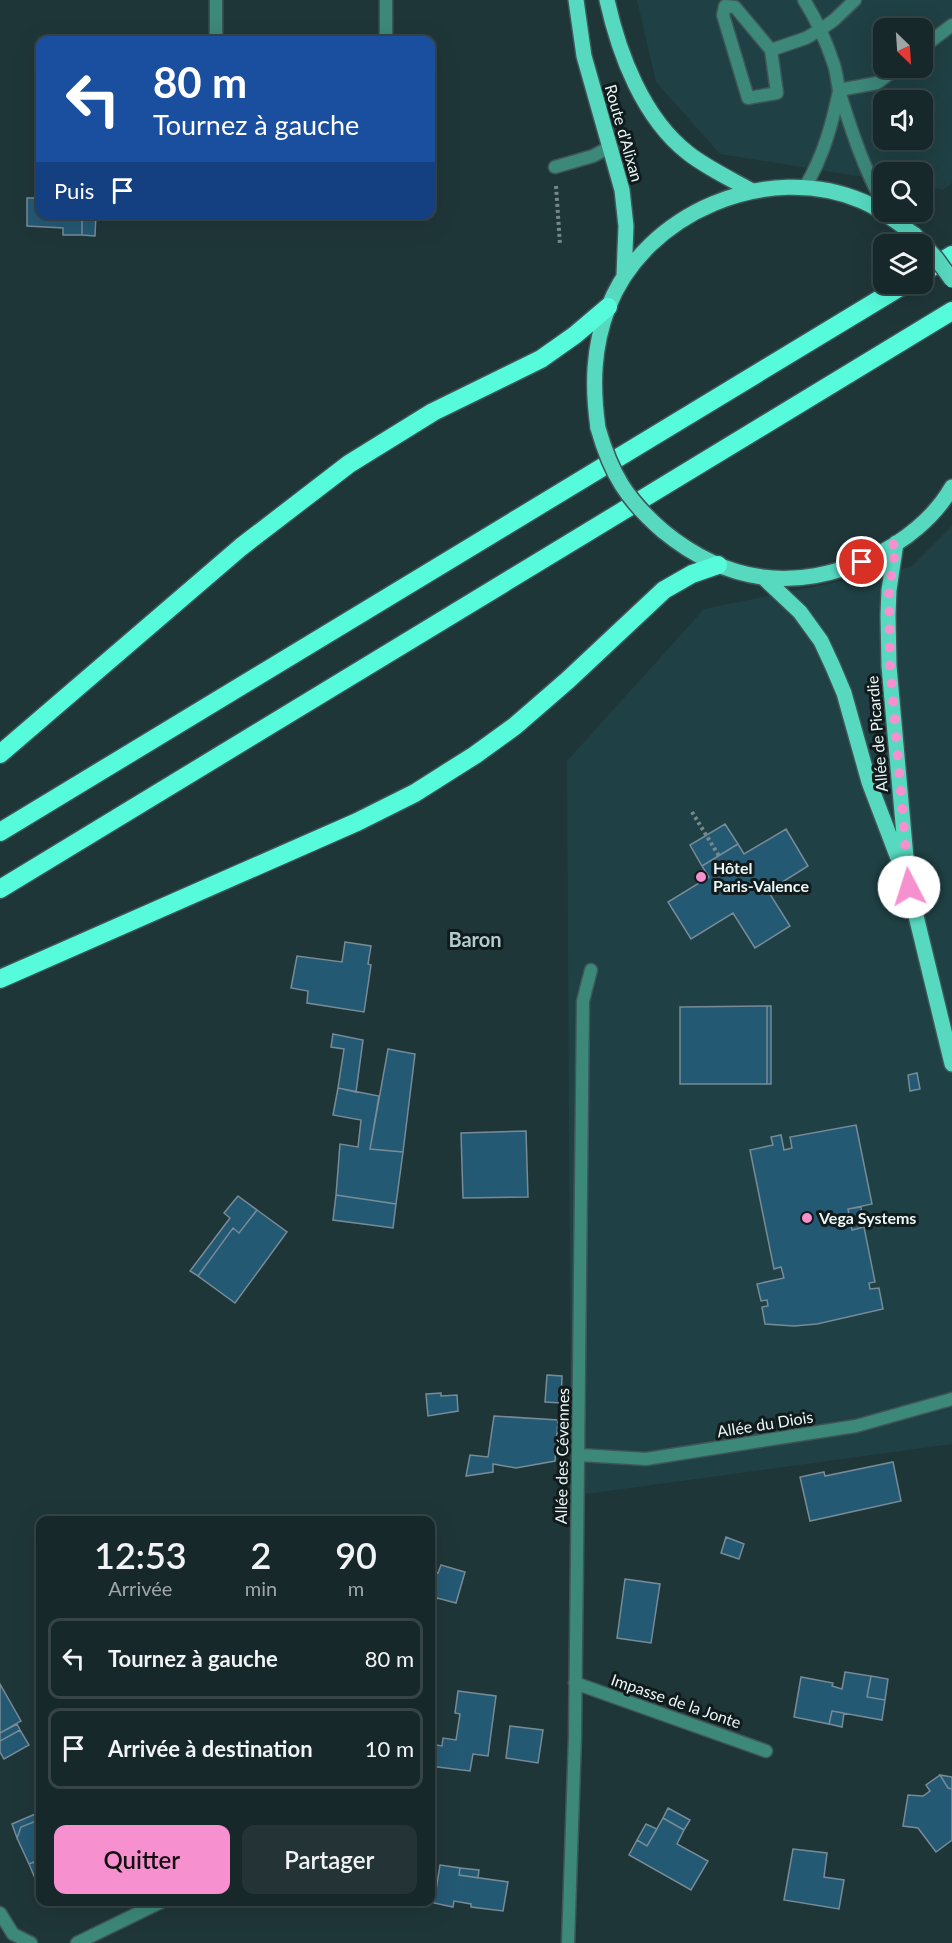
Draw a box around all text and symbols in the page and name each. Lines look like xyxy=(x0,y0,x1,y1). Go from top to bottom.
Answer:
north arrow xyxy=(873,18,933,78)
map controls xyxy=(873,18,933,294)
text: 80 m xyxy=(153,57,247,107)
icon: left xyxy=(54,60,132,138)
street label: Route d'Alixan xyxy=(602,82,647,184)
button: sound xyxy=(873,90,933,150)
text: Tournez à gauche xyxy=(153,108,359,141)
button: search xyxy=(873,162,933,222)
icon: arrive xyxy=(106,174,139,207)
text: Puis xyxy=(54,177,94,204)
button: layers xyxy=(873,234,933,294)
pin xyxy=(836,536,887,587)
icon: arrive xyxy=(845,545,878,578)
street label: Allée de Picardie xyxy=(862,675,891,793)
position arrow xyxy=(877,855,941,919)
place label: Hôtel Paris-Valence xyxy=(713,858,809,895)
marker: Hôtel Paris-Valence xyxy=(694,870,708,884)
district label: Baron xyxy=(448,927,502,951)
place label: Vega Systems xyxy=(818,1208,916,1227)
marker: Vega Systems xyxy=(800,1211,814,1225)
street label: Allée des Cévennes xyxy=(551,1388,572,1524)
street label: Allée du Diois xyxy=(716,1407,814,1440)
text: 12:53 xyxy=(94,1533,187,1577)
text: 2 xyxy=(251,1533,271,1577)
text: 90 xyxy=(335,1533,377,1577)
text: Arrivée xyxy=(108,1576,172,1600)
text: min xyxy=(245,1576,277,1600)
text: m xyxy=(348,1576,364,1600)
icon: left xyxy=(57,1642,90,1675)
text: Tournez à gauche xyxy=(108,1645,278,1672)
text: 80 m xyxy=(365,1645,414,1672)
street label: Impasse de la Jonte xyxy=(609,1669,744,1732)
icon: arrive xyxy=(57,1732,90,1765)
text: Arrivée à destination xyxy=(108,1735,313,1762)
text: 10 m xyxy=(365,1735,414,1762)
button: Quitter xyxy=(54,1825,230,1894)
button: Partager xyxy=(242,1825,417,1894)

